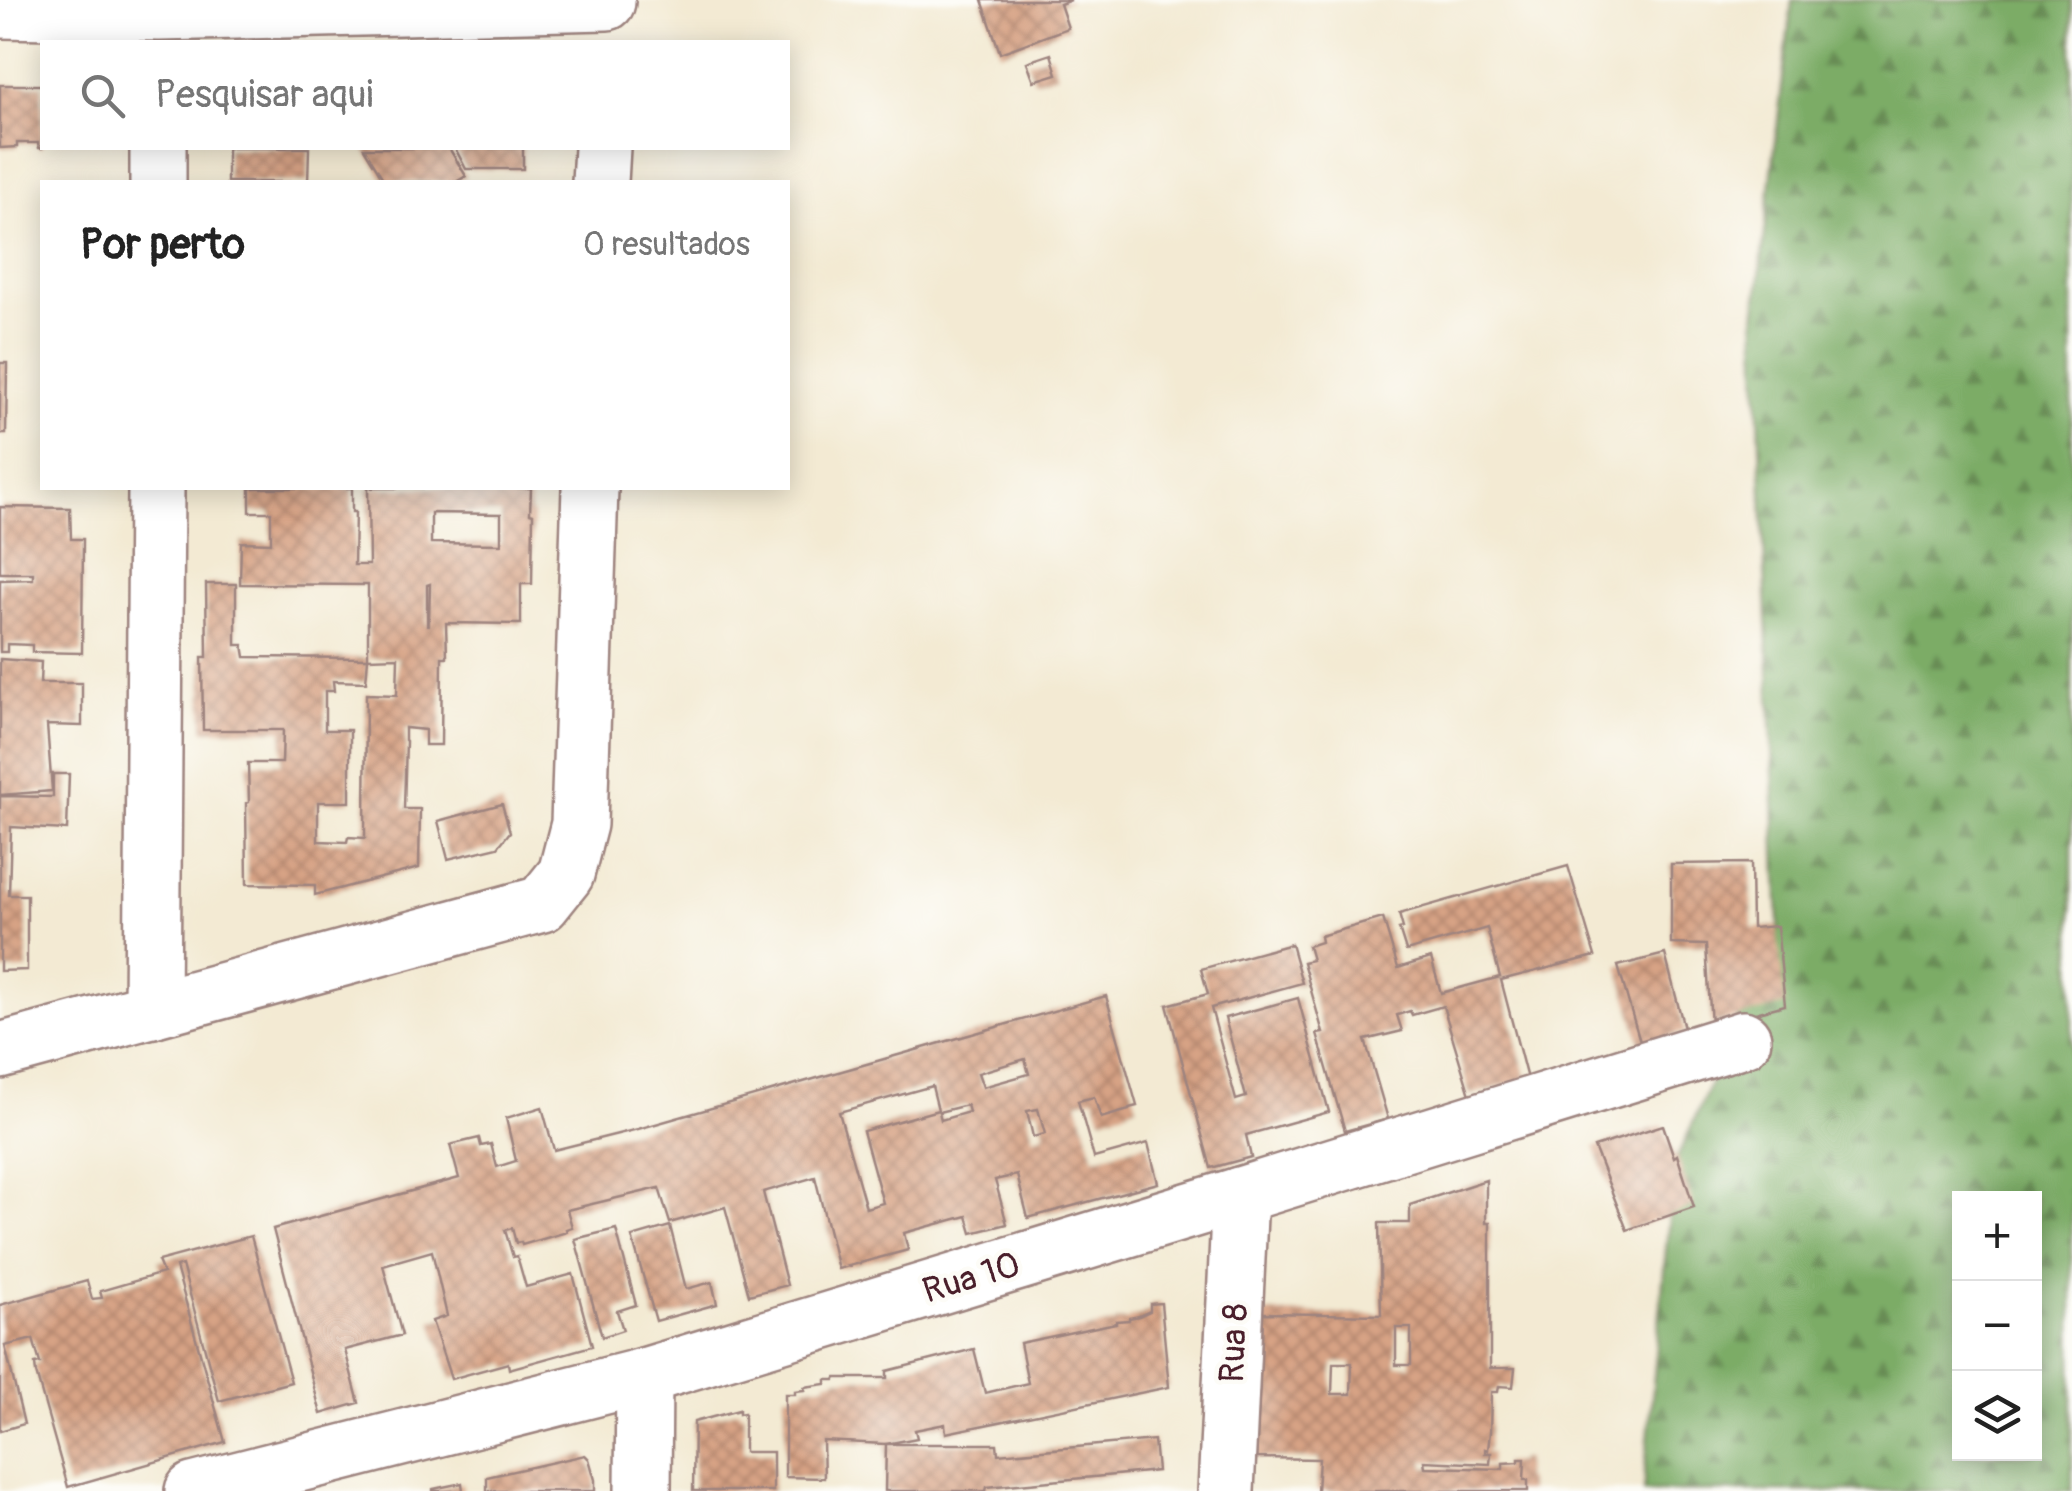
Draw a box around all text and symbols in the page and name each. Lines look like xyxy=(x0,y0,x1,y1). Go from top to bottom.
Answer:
search box xyxy=(40,40,790,150)
icon: search xyxy=(75,68,130,123)
text: Pesquisar aqui xyxy=(155,71,373,119)
text: Por perto xyxy=(80,219,245,271)
text: 0 resultados xyxy=(583,225,750,265)
map controls xyxy=(1952,1191,2042,1461)
button: + xyxy=(1952,1191,2042,1281)
street label: Rua 10 xyxy=(917,1242,1025,1314)
button: − xyxy=(1952,1281,2042,1371)
street label: Rua 8 xyxy=(1210,1302,1258,1384)
button: layers xyxy=(1952,1371,2042,1461)

